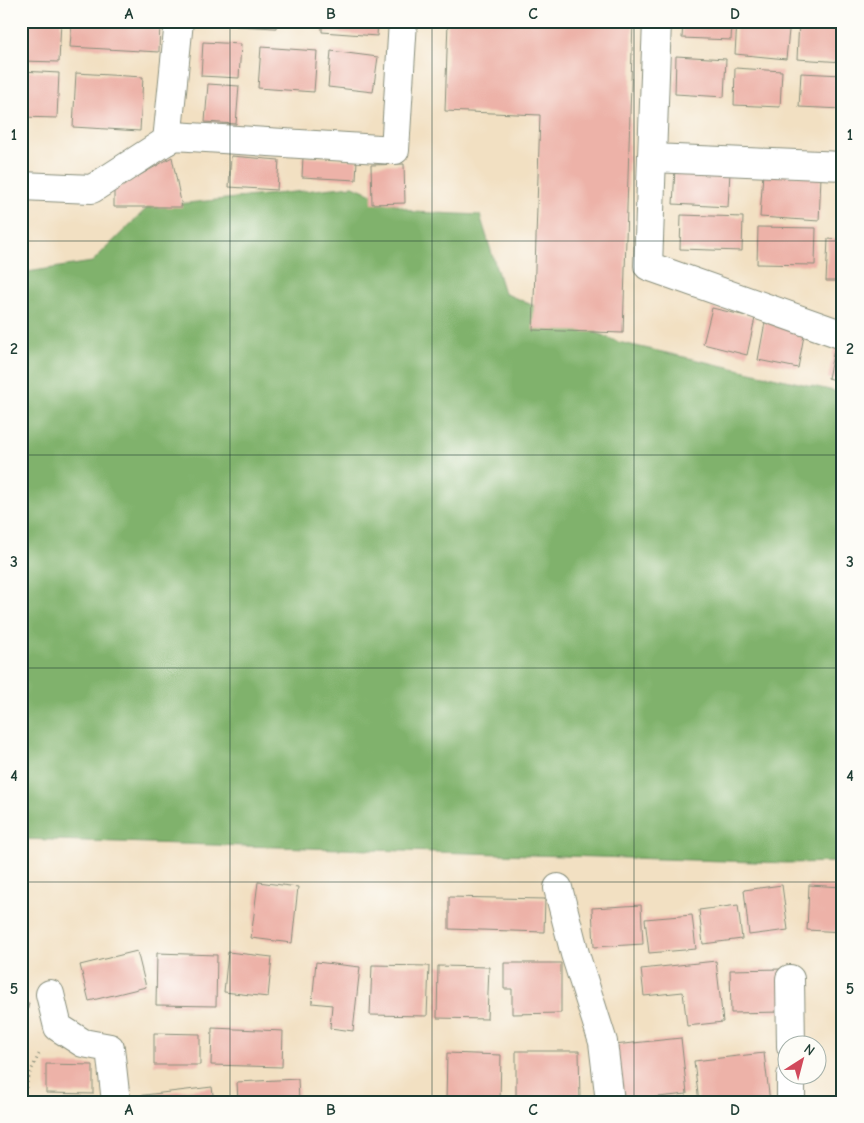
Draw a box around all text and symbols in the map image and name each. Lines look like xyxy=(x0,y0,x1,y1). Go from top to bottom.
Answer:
text: A xyxy=(125,5,134,23)
text: B xyxy=(326,5,336,23)
text: C xyxy=(528,5,538,23)
text: D xyxy=(730,5,740,23)
text: 1 xyxy=(11,126,17,144)
text: 1 xyxy=(847,126,853,144)
text: 2 xyxy=(10,340,18,358)
text: 2 xyxy=(846,340,854,358)
text: 3 xyxy=(10,553,18,571)
text: 3 xyxy=(846,553,854,571)
text: 4 xyxy=(10,767,18,785)
text: 4 xyxy=(846,767,854,785)
text: 5 xyxy=(10,980,18,998)
text: 5 xyxy=(846,980,854,998)
north arrow xyxy=(776,1036,826,1086)
text: N xyxy=(801,1040,818,1059)
text: A xyxy=(125,1101,134,1119)
text: B xyxy=(326,1101,336,1119)
text: C xyxy=(528,1101,538,1119)
text: D xyxy=(730,1101,740,1119)

